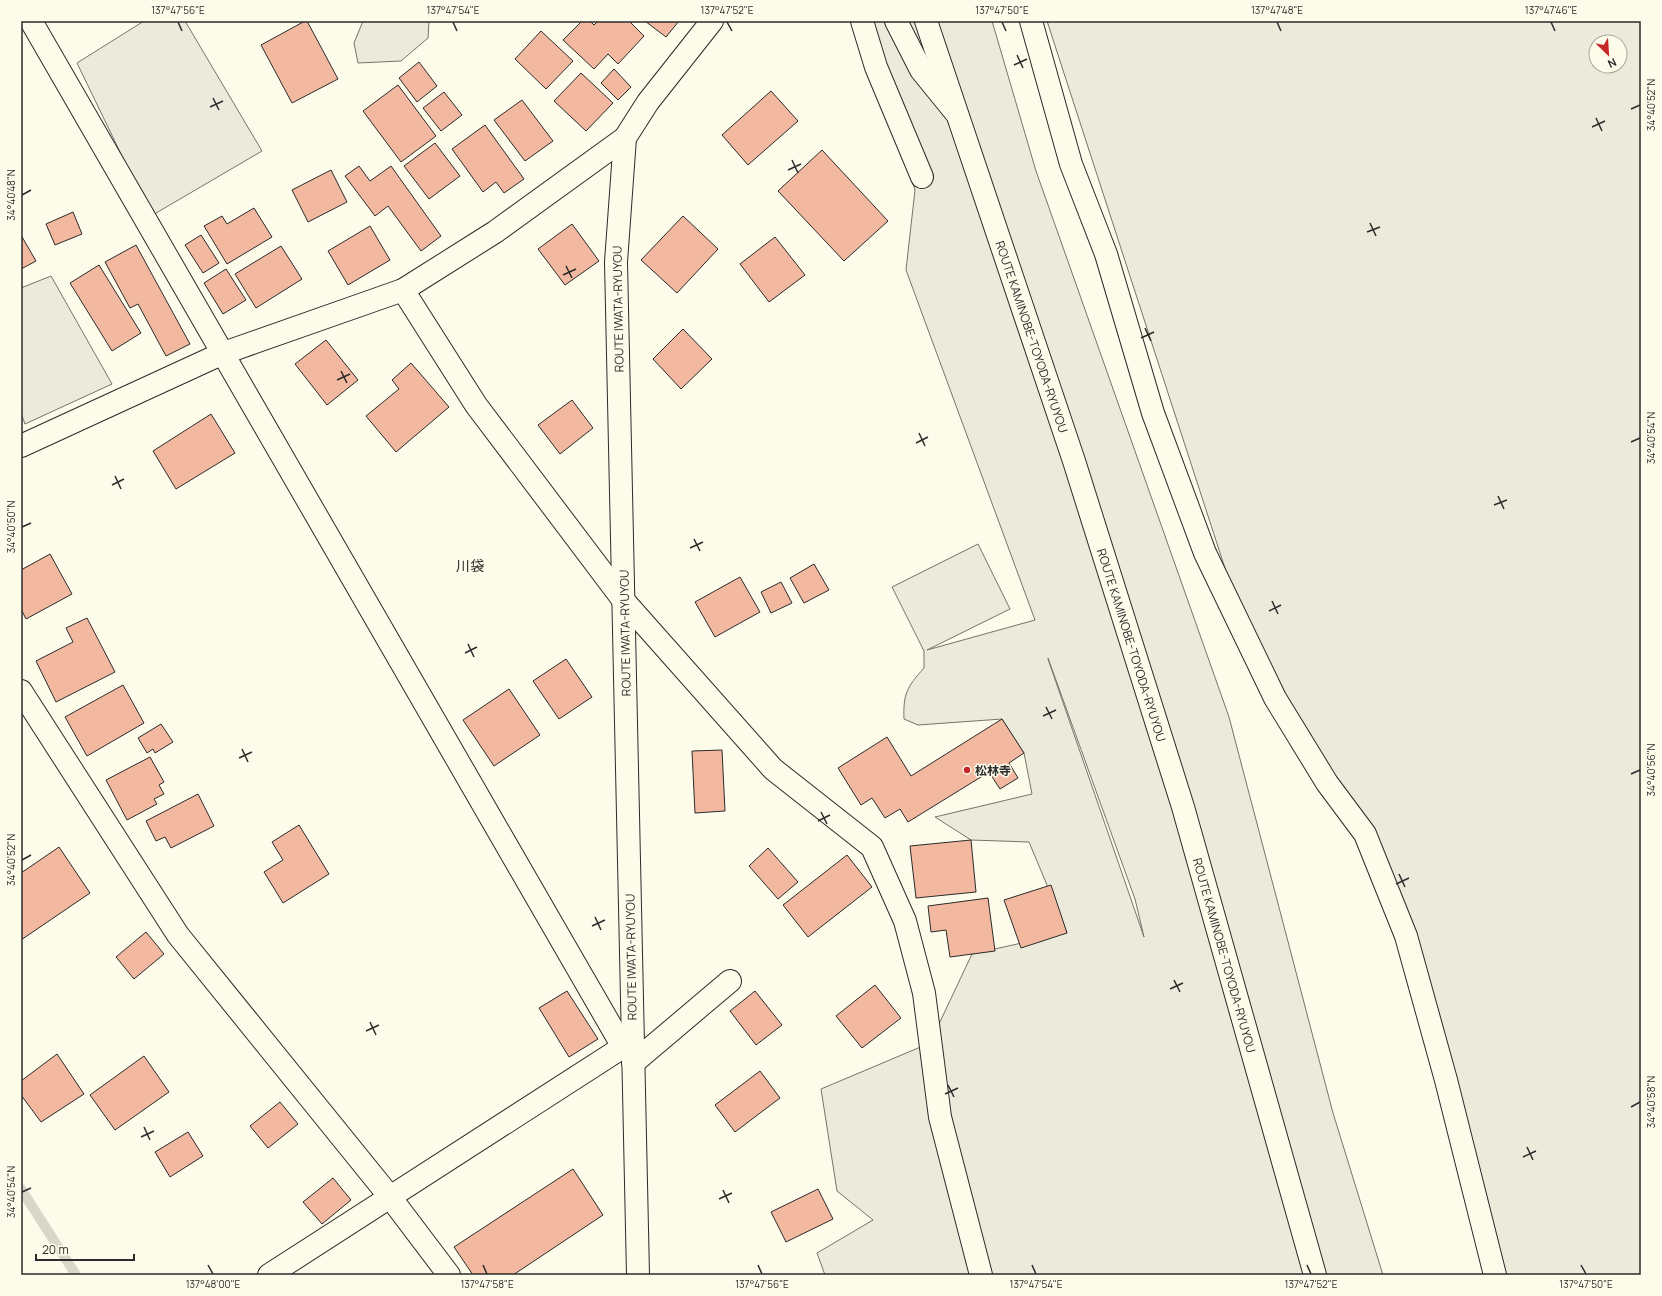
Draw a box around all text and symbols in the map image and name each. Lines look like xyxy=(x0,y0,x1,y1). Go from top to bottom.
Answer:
text: 137°47'56"E xyxy=(151,3,205,17)
text: 137°47'54"E xyxy=(427,3,480,17)
text: 137°47'52"E xyxy=(701,3,754,17)
text: 137°47'50"E xyxy=(975,3,1029,17)
text: 137°47'48"E xyxy=(1251,3,1303,17)
text: 137°47'46"E xyxy=(1525,3,1578,17)
north arrow xyxy=(1588,34,1628,74)
text: N xyxy=(1606,55,1619,72)
text: 34°40'52"N xyxy=(1644,79,1658,131)
text: 34°40'48"N xyxy=(4,169,18,221)
street label: ROUTE KAMINOBE-TOYODA-RYUYOU xyxy=(992,238,1072,435)
street label: ROUTE IWATA-RYUYOU xyxy=(608,246,628,372)
text: 34°40'54"N xyxy=(1644,412,1658,464)
text: 34°40'50"N xyxy=(4,501,18,553)
street label: ROUTE KAMINOBE-TOYODA-RYUYOU xyxy=(1094,546,1170,744)
district label: 川袋 xyxy=(456,556,484,575)
street label: ROUTE IWATA-RYUYOU xyxy=(615,570,635,696)
text: 34°40'56"N xyxy=(1644,743,1658,796)
place label: 松林寺 xyxy=(975,762,1011,779)
marker: 松林寺 xyxy=(962,765,972,775)
text: 34°40'52"N xyxy=(4,834,18,886)
street label: ROUTE KAMINOBE-TOYODA-RYUYOU xyxy=(1189,856,1260,1055)
street label: ROUTE IWATA-RYUYOU xyxy=(621,894,641,1020)
text: 34°40'58"N xyxy=(1644,1076,1658,1128)
text: 34°40'54"N xyxy=(4,1166,18,1218)
scale bar xyxy=(36,1236,134,1262)
text: 20 m xyxy=(42,1241,69,1258)
text: 137°48'00"E xyxy=(186,1277,241,1291)
text: 137°47'58"E xyxy=(460,1277,514,1291)
text: 137°47'56"E xyxy=(735,1277,789,1291)
text: 137°47'54"E xyxy=(1010,1277,1063,1291)
text: 137°47'52"E xyxy=(1285,1277,1338,1291)
text: 137°47'50"E xyxy=(1559,1277,1613,1291)

